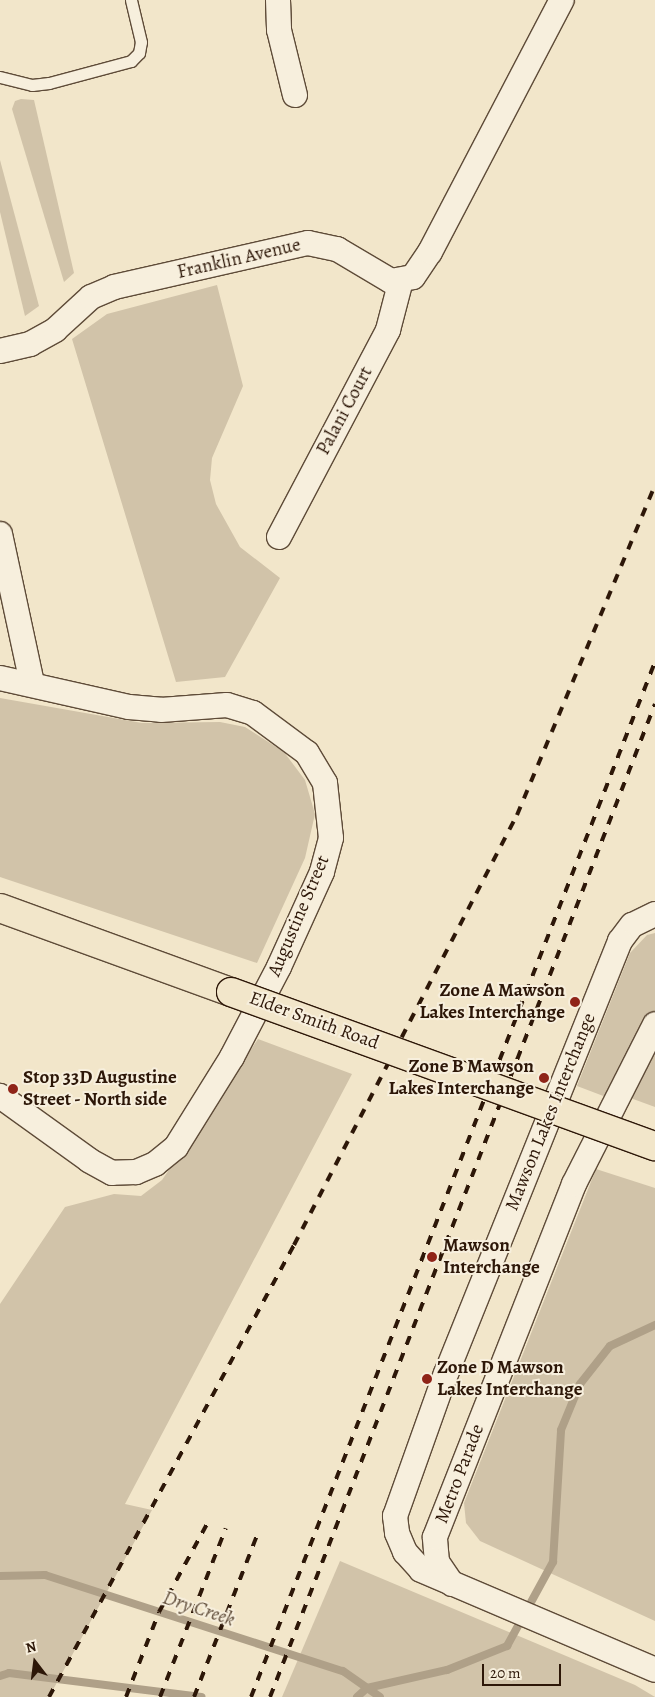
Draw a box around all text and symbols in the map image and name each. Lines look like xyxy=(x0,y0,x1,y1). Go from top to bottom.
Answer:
street label: Franklin Avenue xyxy=(175,234,303,284)
street label: Palani Court xyxy=(312,363,378,459)
street label: Augustine Street xyxy=(263,852,335,980)
place label: Zone A Mawson Lakes Interchange xyxy=(420,980,565,1024)
street label: Elder Smith Road xyxy=(246,987,382,1055)
marker: Zone A Mawson Lakes Interchange xyxy=(569,996,581,1008)
street label: Mawson Lakes Interchange xyxy=(501,1010,601,1214)
place label: Zone B Mawson Lakes Interchange xyxy=(389,1056,534,1100)
place label: Stop 33D Augustine Street - North side xyxy=(23,1067,177,1111)
marker: Zone B Mawson Lakes Interchange xyxy=(538,1072,550,1084)
marker: Stop 33D Augustine Street - North side xyxy=(7,1083,19,1095)
place label: Mawson Interchange xyxy=(443,1235,540,1279)
marker: Mawson Interchange xyxy=(425,1250,439,1264)
place label: Zone D Mawson Lakes Interchange xyxy=(437,1357,582,1401)
marker: Zone D Mawson Lakes Interchange xyxy=(421,1373,433,1385)
street label: Metro Parade xyxy=(431,1421,489,1527)
water label: Dry Creek xyxy=(160,1585,238,1631)
north arrow xyxy=(10,1637,60,1687)
text: N xyxy=(24,1637,38,1658)
scale bar xyxy=(485,1654,564,1686)
text: 20 m xyxy=(490,1663,521,1683)

